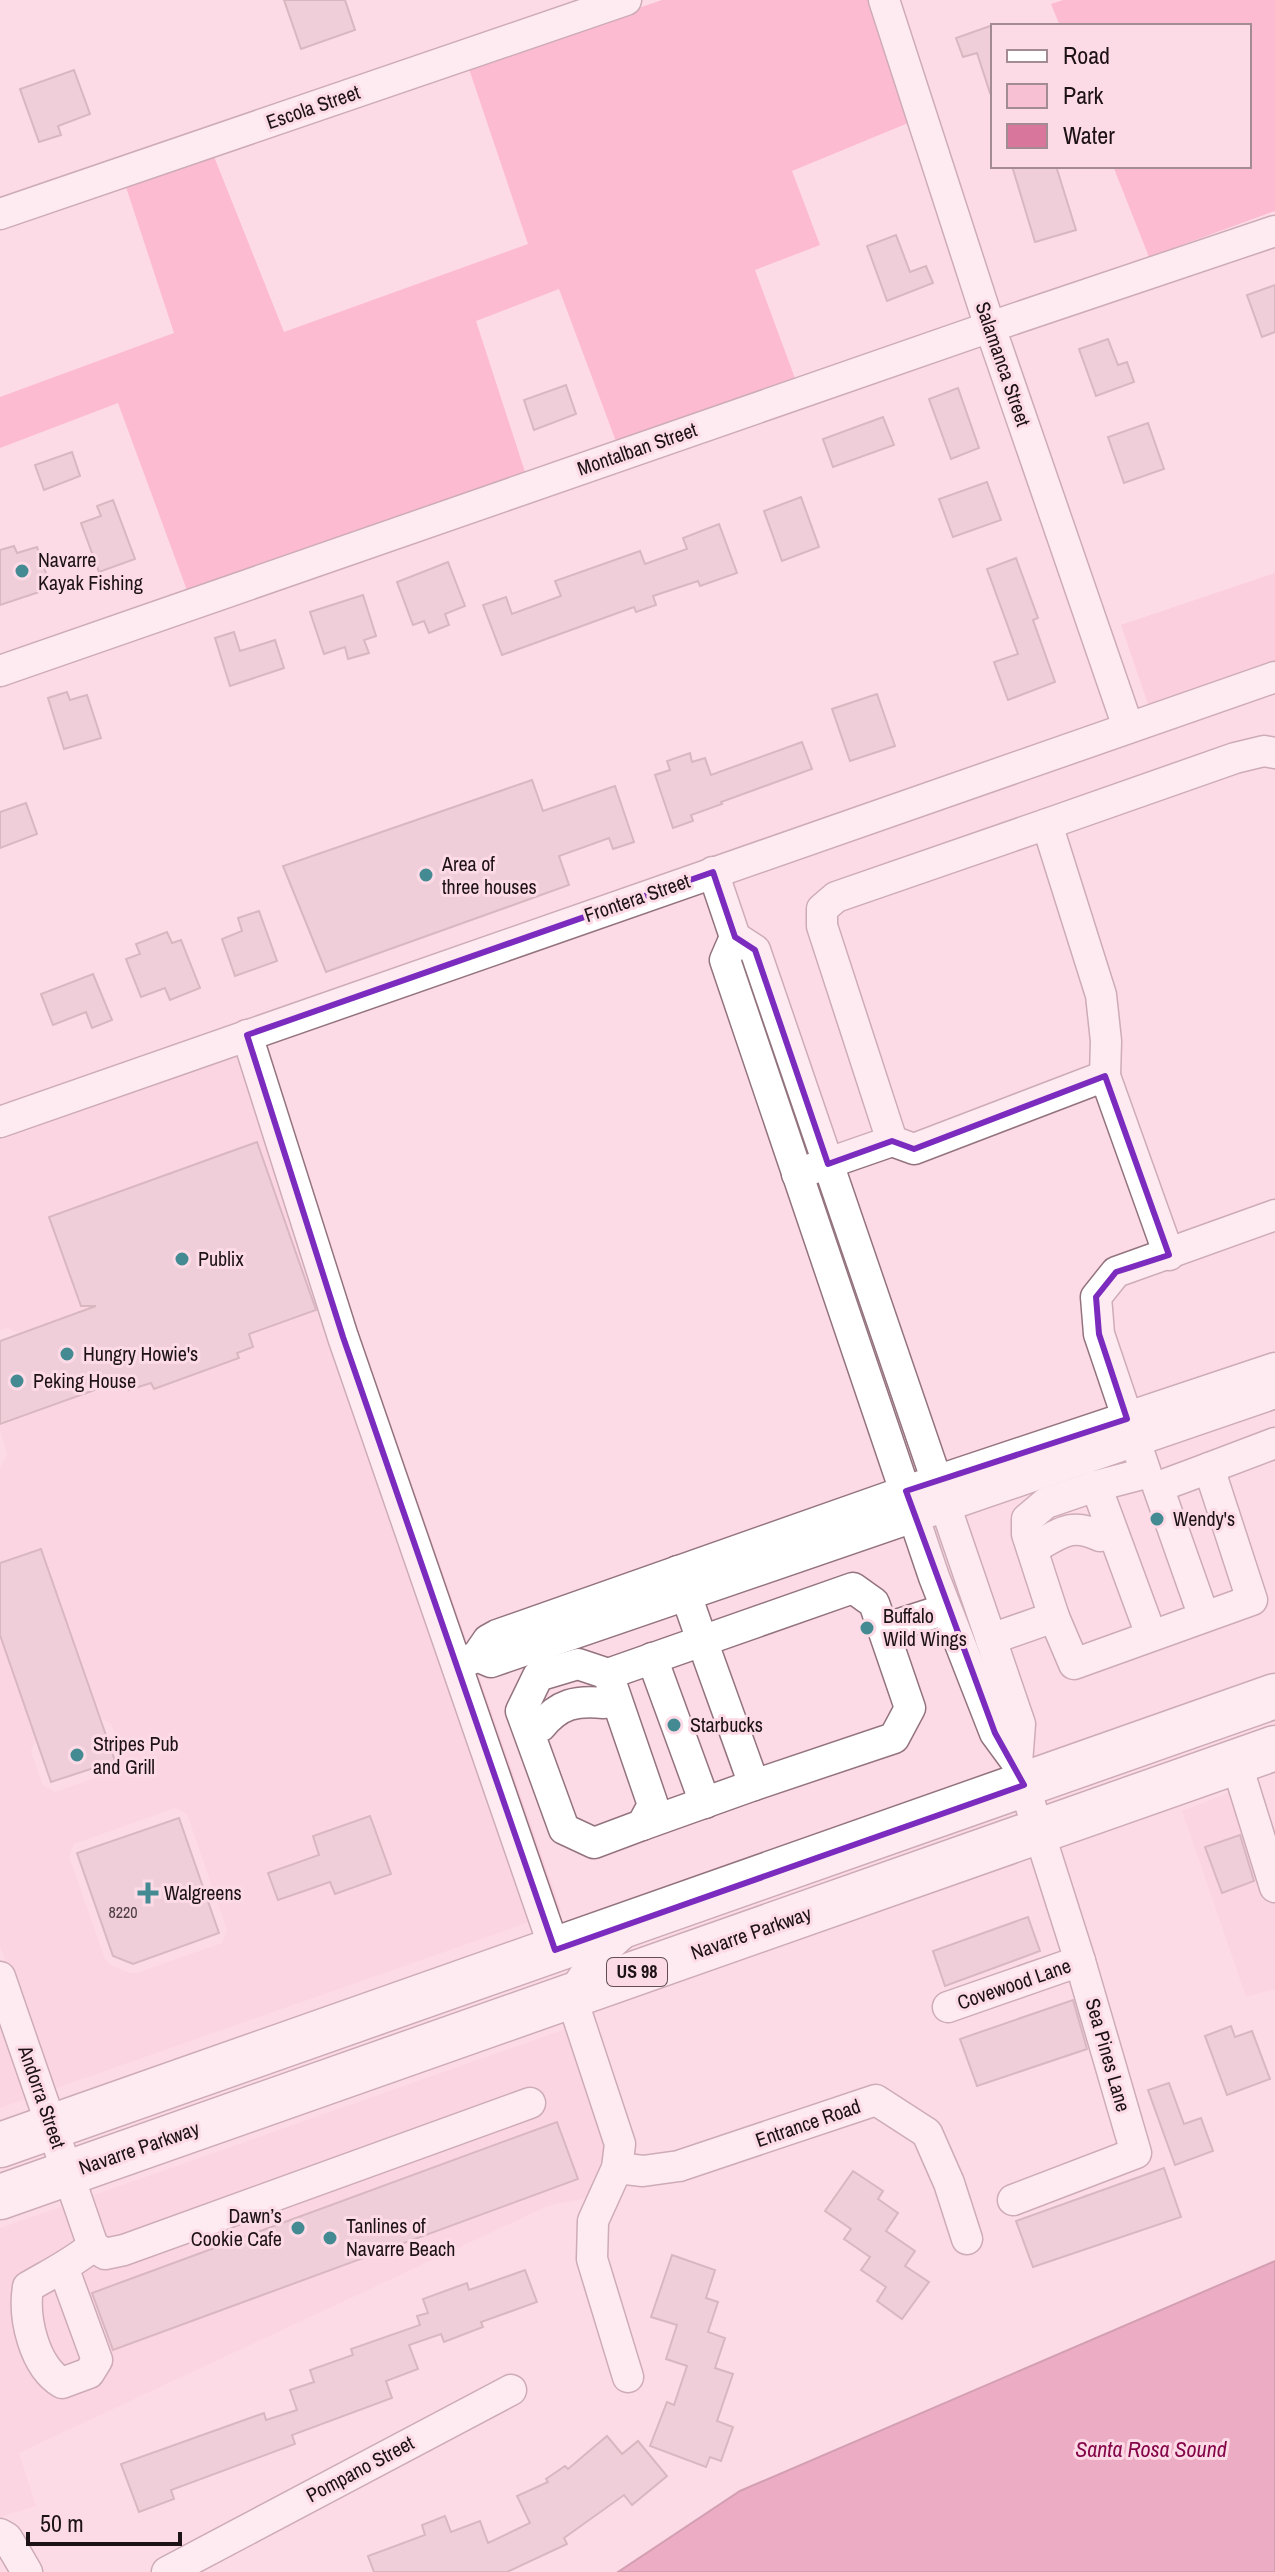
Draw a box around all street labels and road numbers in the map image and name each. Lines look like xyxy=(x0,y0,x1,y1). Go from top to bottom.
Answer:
street label: Escola Street xyxy=(262,78,364,135)
street label: Salamanca Street xyxy=(969,298,1038,430)
street label: Montalban Street xyxy=(573,415,701,482)
street label: Frontera Street xyxy=(580,867,694,928)
street label: Navarre Parkway xyxy=(687,1899,815,1966)
street label: Covewood Lane xyxy=(953,1951,1074,2016)
road number: US 98 xyxy=(607,1958,667,1986)
street label: Sea Pines Lane xyxy=(1079,1995,1138,2115)
street label: Andorra Street xyxy=(12,2041,73,2152)
street label: Entrance Road xyxy=(752,2092,864,2153)
street label: Navarre Parkway xyxy=(75,2114,203,2181)
street label: Pompano Street xyxy=(301,2429,419,2508)

